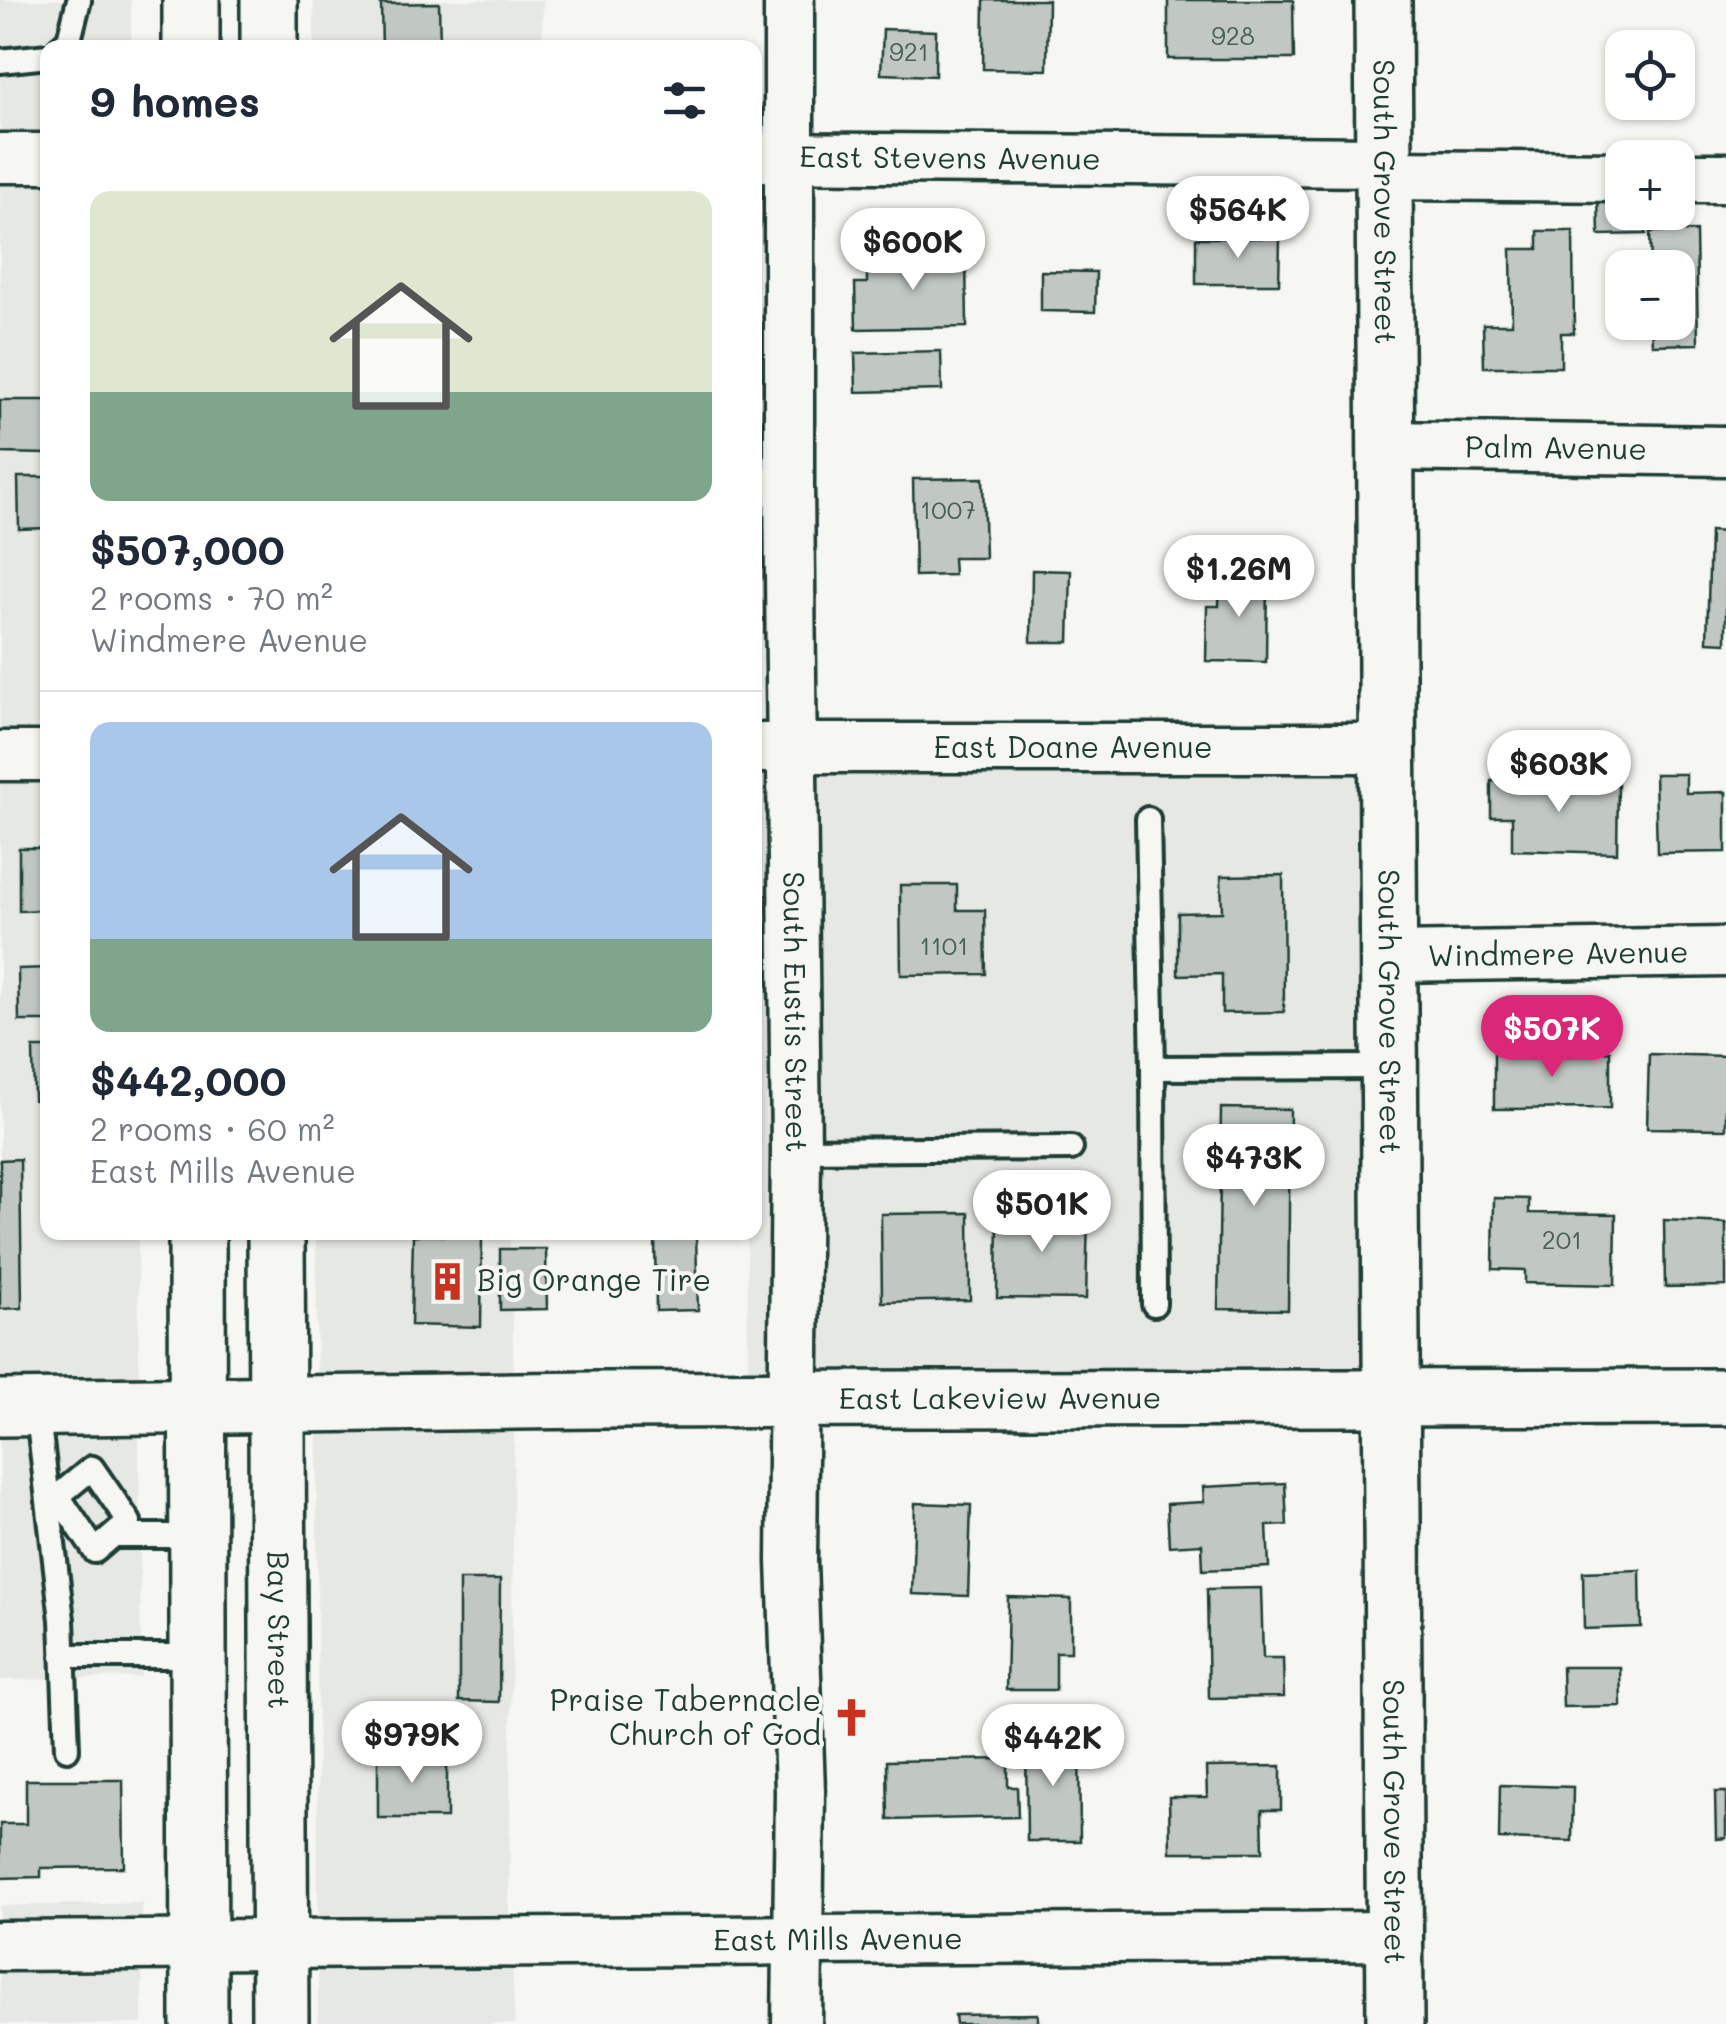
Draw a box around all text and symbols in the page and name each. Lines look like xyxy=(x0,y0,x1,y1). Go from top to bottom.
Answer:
house number: 928 xyxy=(1211,19,1255,51)
map controls xyxy=(1605,30,1695,340)
button: locate xyxy=(1605,30,1695,120)
house number: 921 xyxy=(889,35,929,67)
street label: South Grove Street xyxy=(1365,59,1407,345)
text: 9 homes xyxy=(90,73,260,128)
icon: filters xyxy=(657,73,712,128)
street label: East Stevens Avenue xyxy=(799,135,1101,178)
button: + xyxy=(1605,140,1695,230)
pin: $564K xyxy=(1168,176,1308,261)
text: $564K xyxy=(1188,187,1288,229)
pin: $600K xyxy=(843,208,983,293)
text: $600K xyxy=(862,219,964,261)
button: − xyxy=(1605,250,1695,340)
icon: home xyxy=(311,256,491,436)
street label: Palm Avenue xyxy=(1465,425,1647,468)
house number: 1007 xyxy=(920,493,976,525)
text: $507,000 xyxy=(90,521,285,576)
pin: $1.26M xyxy=(1158,535,1320,620)
text: $1.26M xyxy=(1186,546,1292,588)
text: 2 rooms · 70 m² xyxy=(90,576,333,618)
text: Windmere Avenue xyxy=(90,618,368,660)
street label: East Doane Avenue xyxy=(933,726,1213,766)
pin: $603K xyxy=(1489,730,1629,815)
text: $603K xyxy=(1509,741,1609,783)
icon: home xyxy=(311,787,491,967)
street label: South Grove Street xyxy=(1370,869,1412,1155)
street label: South Eustis Street xyxy=(775,871,818,1153)
house number: 1101 xyxy=(920,929,968,961)
street label: Windmere Avenue xyxy=(1427,931,1689,974)
pin: $507K xyxy=(1482,995,1622,1080)
text: $507K xyxy=(1503,1006,1601,1048)
text: $442,000 xyxy=(90,1052,287,1107)
text: 2 rooms · 60 m² xyxy=(90,1107,334,1149)
pin: $473K xyxy=(1184,1124,1324,1209)
text: $473K xyxy=(1205,1135,1303,1177)
text: East Mills Avenue xyxy=(90,1149,356,1191)
pin: $501K xyxy=(972,1170,1112,1255)
text: $501K xyxy=(995,1181,1089,1223)
house number: 201 xyxy=(1542,1223,1582,1255)
place label: Big Orange Tire xyxy=(477,1259,711,1299)
building icon: Big Orange Tire xyxy=(426,1260,468,1302)
street label: East Lakeview Avenue xyxy=(839,1376,1161,1417)
street label: Bay Street xyxy=(260,1551,300,1709)
place label: Praise Tabernacle Church of God xyxy=(550,1679,821,1753)
street label: South Grove Street xyxy=(1375,1679,1417,1965)
church icon: Praise Tabernacle Church of God xyxy=(830,1697,872,1739)
pin: $979K xyxy=(342,1701,482,1786)
pin: $442K xyxy=(983,1704,1123,1789)
text: $979K xyxy=(363,1712,461,1754)
text: $442K xyxy=(1003,1715,1103,1757)
street label: East Mills Avenue xyxy=(713,1917,963,1959)

